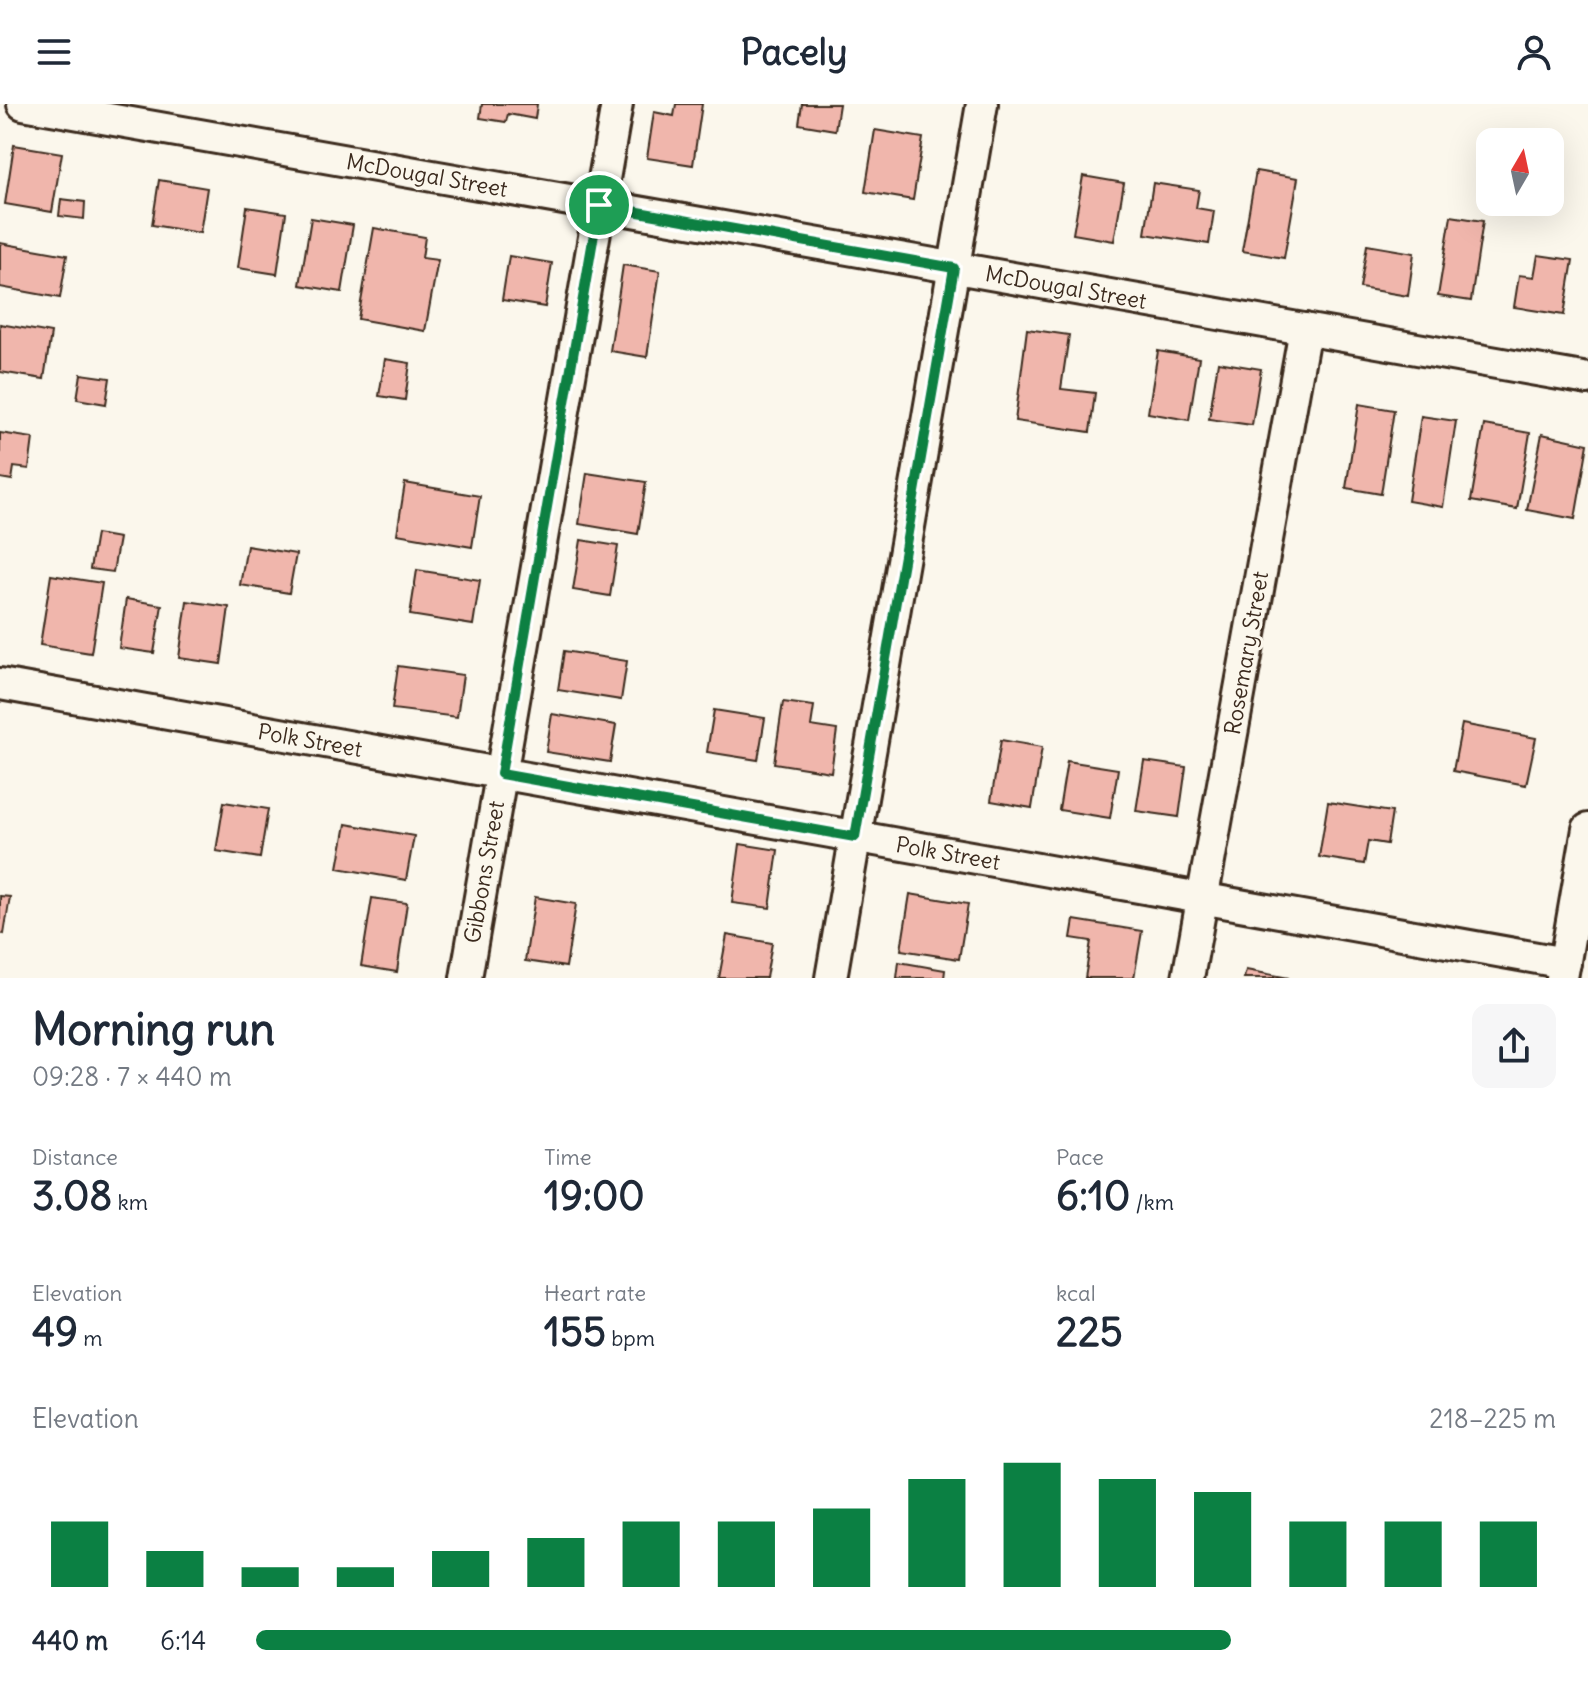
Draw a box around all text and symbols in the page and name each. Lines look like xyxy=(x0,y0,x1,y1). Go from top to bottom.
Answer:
icon: menu xyxy=(32,30,76,74)
text: Pacely xyxy=(741,30,847,75)
icon: person xyxy=(1512,30,1556,74)
north arrow xyxy=(1476,128,1564,216)
map controls xyxy=(1476,128,1564,216)
street label: McDougal Street xyxy=(344,147,510,203)
pin xyxy=(565,171,633,239)
icon: arrive xyxy=(577,183,621,227)
street label: McDougal Street xyxy=(983,259,1149,315)
street label: Rosemary Street xyxy=(1218,569,1274,737)
street label: Polk Street xyxy=(256,717,364,763)
street label: Gibbons Street xyxy=(458,799,510,945)
street label: Polk Street xyxy=(894,830,1002,876)
text: Morning run xyxy=(32,1002,275,1057)
button: share xyxy=(1472,1004,1556,1088)
text: 09:28 · 7 × 440 m xyxy=(32,1060,232,1093)
text: Distance xyxy=(32,1143,118,1171)
text: Time xyxy=(544,1143,592,1171)
text: Pace xyxy=(1056,1143,1104,1171)
text: 3.08 xyxy=(32,1171,112,1221)
text: 19:00 xyxy=(544,1171,645,1221)
text: 6:10 xyxy=(1056,1171,1130,1221)
text: km xyxy=(112,1188,148,1216)
text: /km xyxy=(1130,1188,1174,1216)
text: Elevation xyxy=(32,1279,122,1307)
text: Heart rate xyxy=(544,1279,646,1307)
text: kcal xyxy=(1056,1279,1096,1307)
text: 49 xyxy=(32,1307,78,1357)
text: 155 xyxy=(544,1307,606,1357)
text: 225 xyxy=(1056,1307,1123,1357)
text: m xyxy=(78,1324,103,1352)
text: bpm xyxy=(606,1324,655,1352)
text: Elevation xyxy=(32,1402,139,1435)
text: 218–225 m xyxy=(1429,1402,1556,1435)
text: 440 m xyxy=(32,1624,108,1657)
text: 6:14 xyxy=(160,1624,206,1657)

